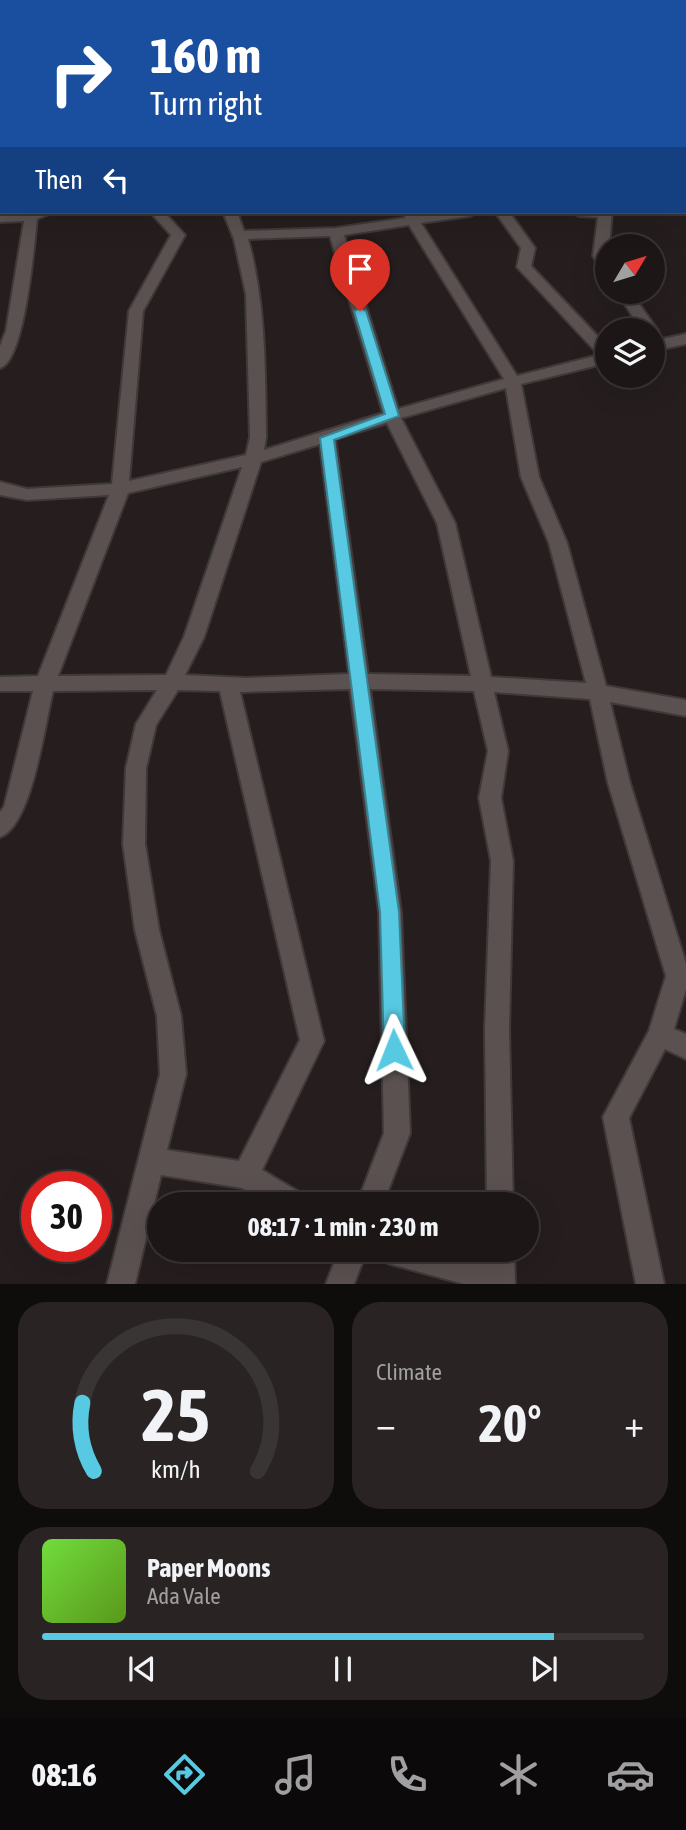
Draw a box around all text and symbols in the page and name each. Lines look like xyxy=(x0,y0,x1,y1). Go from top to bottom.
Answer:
text: 160 m xyxy=(150,27,261,83)
icon: right xyxy=(35,28,126,119)
text: Turn right xyxy=(150,85,263,122)
icon: left xyxy=(97,161,135,199)
text: Then xyxy=(35,165,83,195)
north arrow xyxy=(595,234,665,304)
map controls xyxy=(595,234,665,388)
pin xyxy=(330,239,390,311)
icon: arrive xyxy=(341,250,379,288)
button: layers xyxy=(595,318,665,388)
position arrow xyxy=(357,1013,431,1087)
speed limit sign: 30 xyxy=(21,1171,112,1262)
text: 08:17 · 1 min · 230 m xyxy=(248,1212,438,1242)
text: Climate xyxy=(376,1359,442,1385)
text: 25 xyxy=(142,1374,210,1457)
text: 20° xyxy=(478,1393,542,1453)
text: − xyxy=(376,1402,396,1445)
text: + xyxy=(624,1402,644,1445)
text: km/h xyxy=(151,1455,201,1483)
text: Paper Moons xyxy=(147,1553,270,1583)
text: Ada Vale xyxy=(147,1583,221,1609)
icon: previous xyxy=(123,1650,161,1688)
icon: pause xyxy=(324,1650,362,1688)
icon: next xyxy=(525,1650,563,1688)
icon: directions xyxy=(160,1750,209,1799)
icon: music xyxy=(271,1750,320,1799)
icon: phone xyxy=(383,1750,432,1799)
icon: climate xyxy=(494,1750,543,1799)
icon: car xyxy=(606,1750,655,1799)
text: 08:16 xyxy=(31,1756,97,1793)

